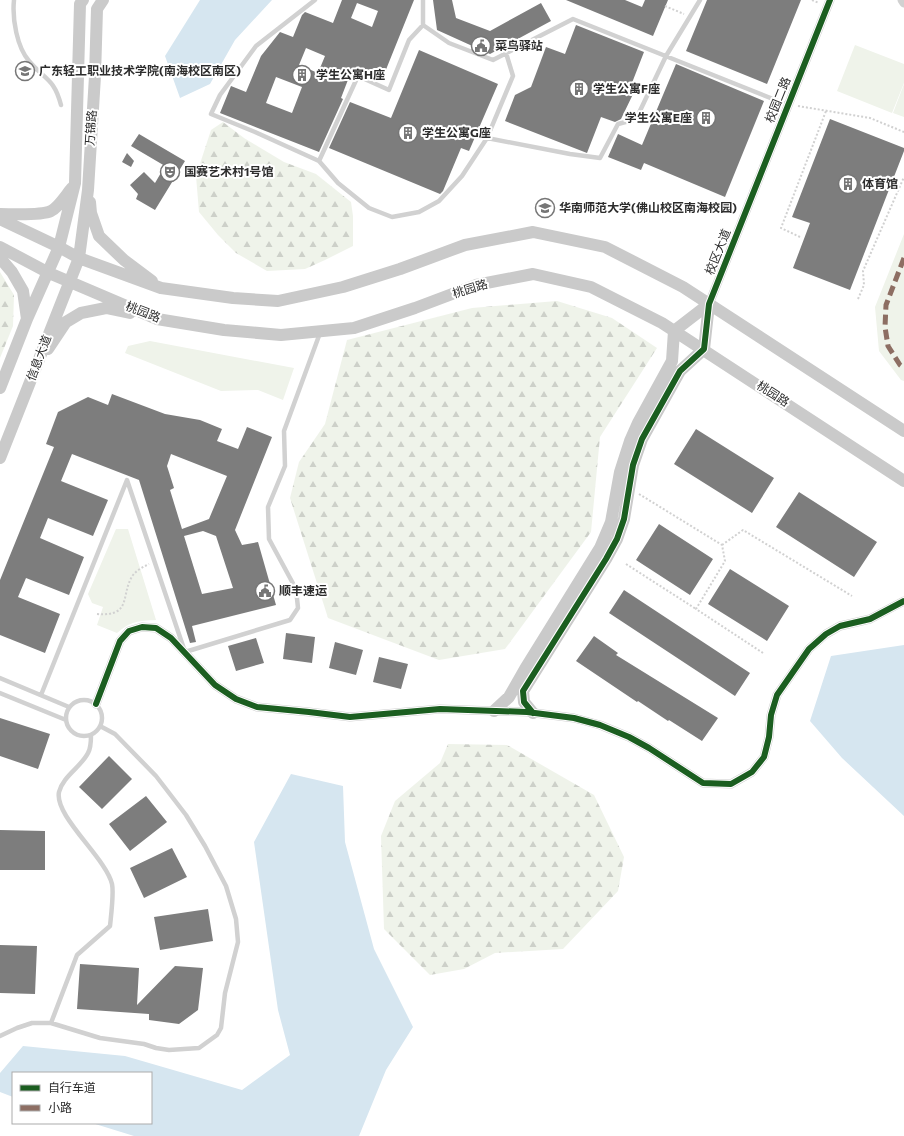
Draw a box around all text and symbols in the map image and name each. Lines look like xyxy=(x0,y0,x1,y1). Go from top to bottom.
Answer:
public building icon: 菜鸟驿站 xyxy=(470,35,492,57)
place label: 菜鸟驿站 xyxy=(495,38,543,52)
school or university icon: 广东轻工职业技术学院(南海校区南区) xyxy=(14,60,36,82)
place label: 广东轻工职业技术学院(南海校区南区) xyxy=(39,63,241,77)
building icon: 学生公寓H座 xyxy=(291,64,313,86)
place label: 学生公寓H座 xyxy=(316,67,385,81)
street label: 校园二路 xyxy=(762,75,793,125)
building icon: 学生公寓F座 xyxy=(568,78,590,100)
place label: 学生公寓F座 xyxy=(593,81,660,95)
building icon: 学生公寓E座 xyxy=(695,107,717,129)
street label: 万锦路 xyxy=(82,109,98,146)
place label: 学生公寓E座 xyxy=(625,110,692,124)
building icon: 学生公寓G座 xyxy=(397,122,419,144)
place label: 学生公寓G座 xyxy=(422,125,491,139)
theatre icon: 国赛艺术村1号馆 xyxy=(159,161,181,183)
place label: 国赛艺术村1号馆 xyxy=(184,164,273,178)
building icon: 体育馆 xyxy=(837,173,859,195)
place label: 体育馆 xyxy=(862,176,898,190)
school or university icon: 华南师范大学(佛山校区南海校园) xyxy=(534,197,556,219)
place label: 华南师范大学(佛山校区南海校园) xyxy=(559,200,737,214)
street label: 校区大道 xyxy=(702,227,733,277)
street label: 桃园路 xyxy=(450,276,489,300)
street label: 桃园路 xyxy=(124,298,163,324)
street label: 信息大道 xyxy=(23,333,53,383)
street label: 桃园路 xyxy=(755,377,792,409)
public building icon: 顺丰速运 xyxy=(254,580,276,602)
place label: 顺丰速运 xyxy=(279,583,327,597)
legend xyxy=(12,1072,152,1124)
text: 自行车道 xyxy=(48,1080,96,1094)
text: 小路 xyxy=(48,1100,72,1114)

